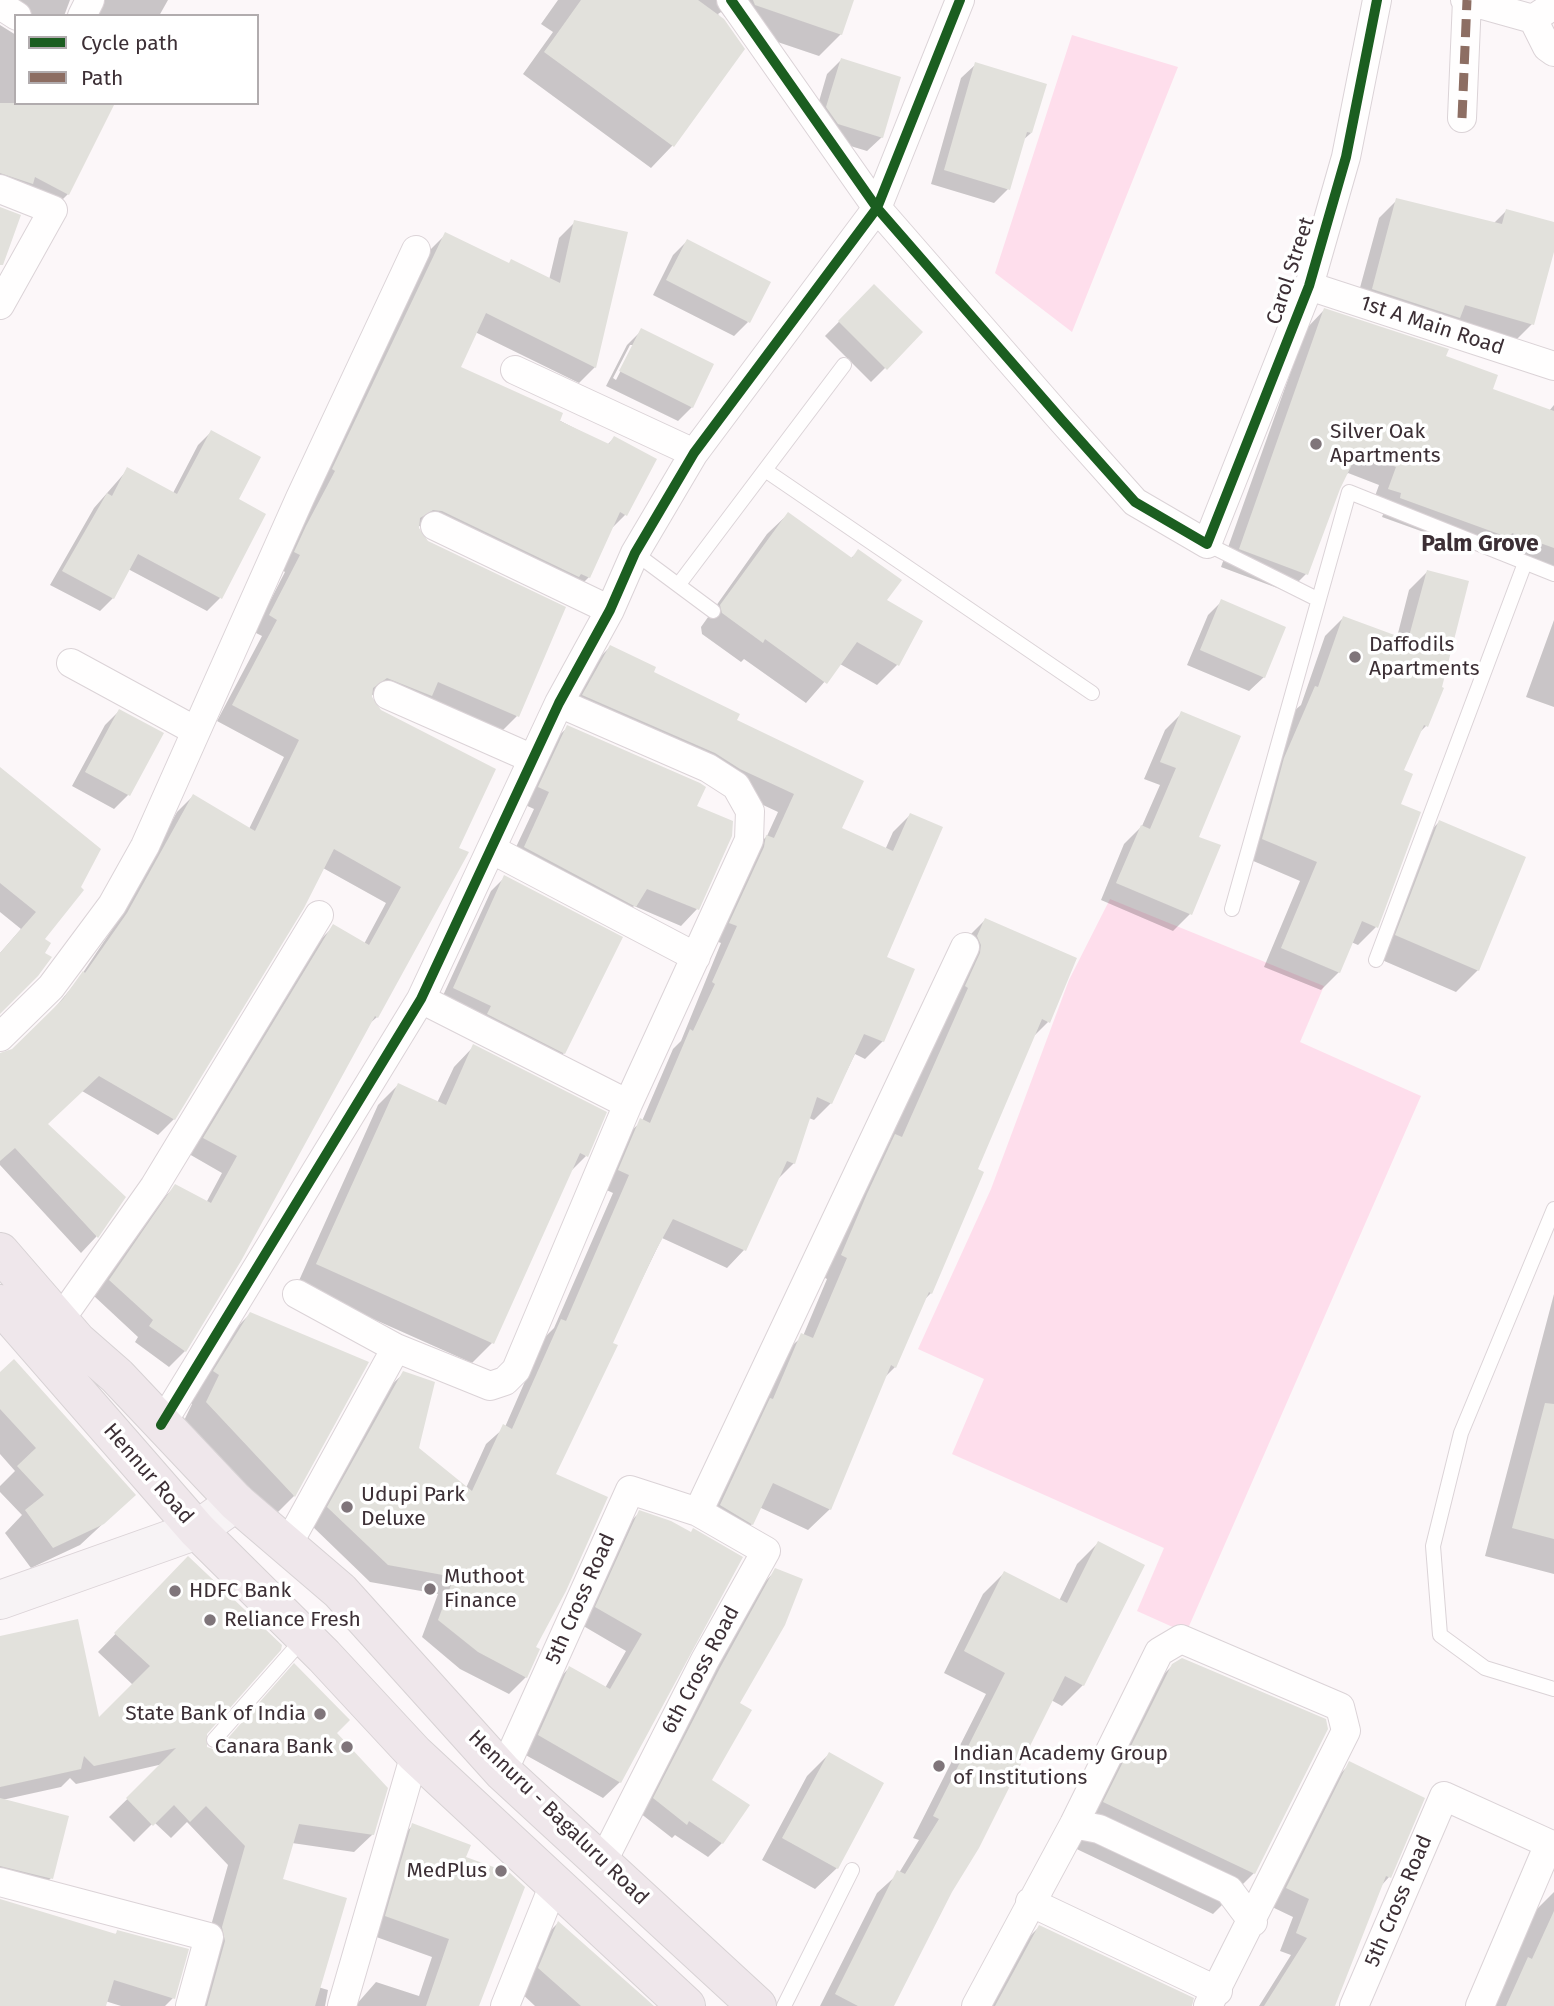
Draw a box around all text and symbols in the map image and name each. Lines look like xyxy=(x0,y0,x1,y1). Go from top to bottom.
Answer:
legend xyxy=(14,14,259,105)
text: Cycle path xyxy=(81,30,179,56)
text: Path xyxy=(81,65,123,91)
street label: Carol Street xyxy=(1262,214,1320,328)
street label: 1st A Main Road xyxy=(1357,291,1507,361)
place label: Silver Oak Apartments xyxy=(1330,419,1441,469)
marker: Silver Oak Apartments xyxy=(1308,436,1324,452)
district label: Palm Grove xyxy=(1421,531,1539,559)
place label: Daffodils Apartments xyxy=(1369,632,1480,682)
marker: Daffodils Apartments xyxy=(1347,649,1363,665)
street label: Hennur Road xyxy=(98,1419,198,1529)
place label: Udupi Park Deluxe xyxy=(361,1482,465,1532)
marker: Udupi Park Deluxe xyxy=(339,1499,355,1515)
street label: 5th Cross Road xyxy=(541,1530,621,1668)
place label: Muthoot Finance xyxy=(444,1564,525,1614)
place label: HDFC Bank xyxy=(189,1578,291,1604)
marker: Muthoot Finance xyxy=(422,1581,438,1597)
marker: HDFC Bank xyxy=(167,1583,183,1599)
street label: 6th Cross Road xyxy=(657,1602,745,1738)
place label: Reliance Fresh xyxy=(224,1607,361,1633)
marker: Reliance Fresh xyxy=(202,1612,218,1628)
place label: State Bank of India xyxy=(125,1701,306,1727)
marker: State Bank of India xyxy=(312,1706,328,1722)
street label: Hennuru - Bagaluru Road xyxy=(463,1725,653,1911)
place label: Canara Bank xyxy=(215,1734,333,1760)
marker: Canara Bank xyxy=(339,1739,355,1755)
place label: Indian Academy Group of Institutions xyxy=(953,1741,1168,1791)
marker: Indian Academy Group of Institutions xyxy=(931,1758,947,1774)
street label: 5th Cross Road xyxy=(1360,1831,1438,1971)
place label: MedPlus xyxy=(406,1858,487,1884)
marker: MedPlus xyxy=(493,1863,509,1879)

